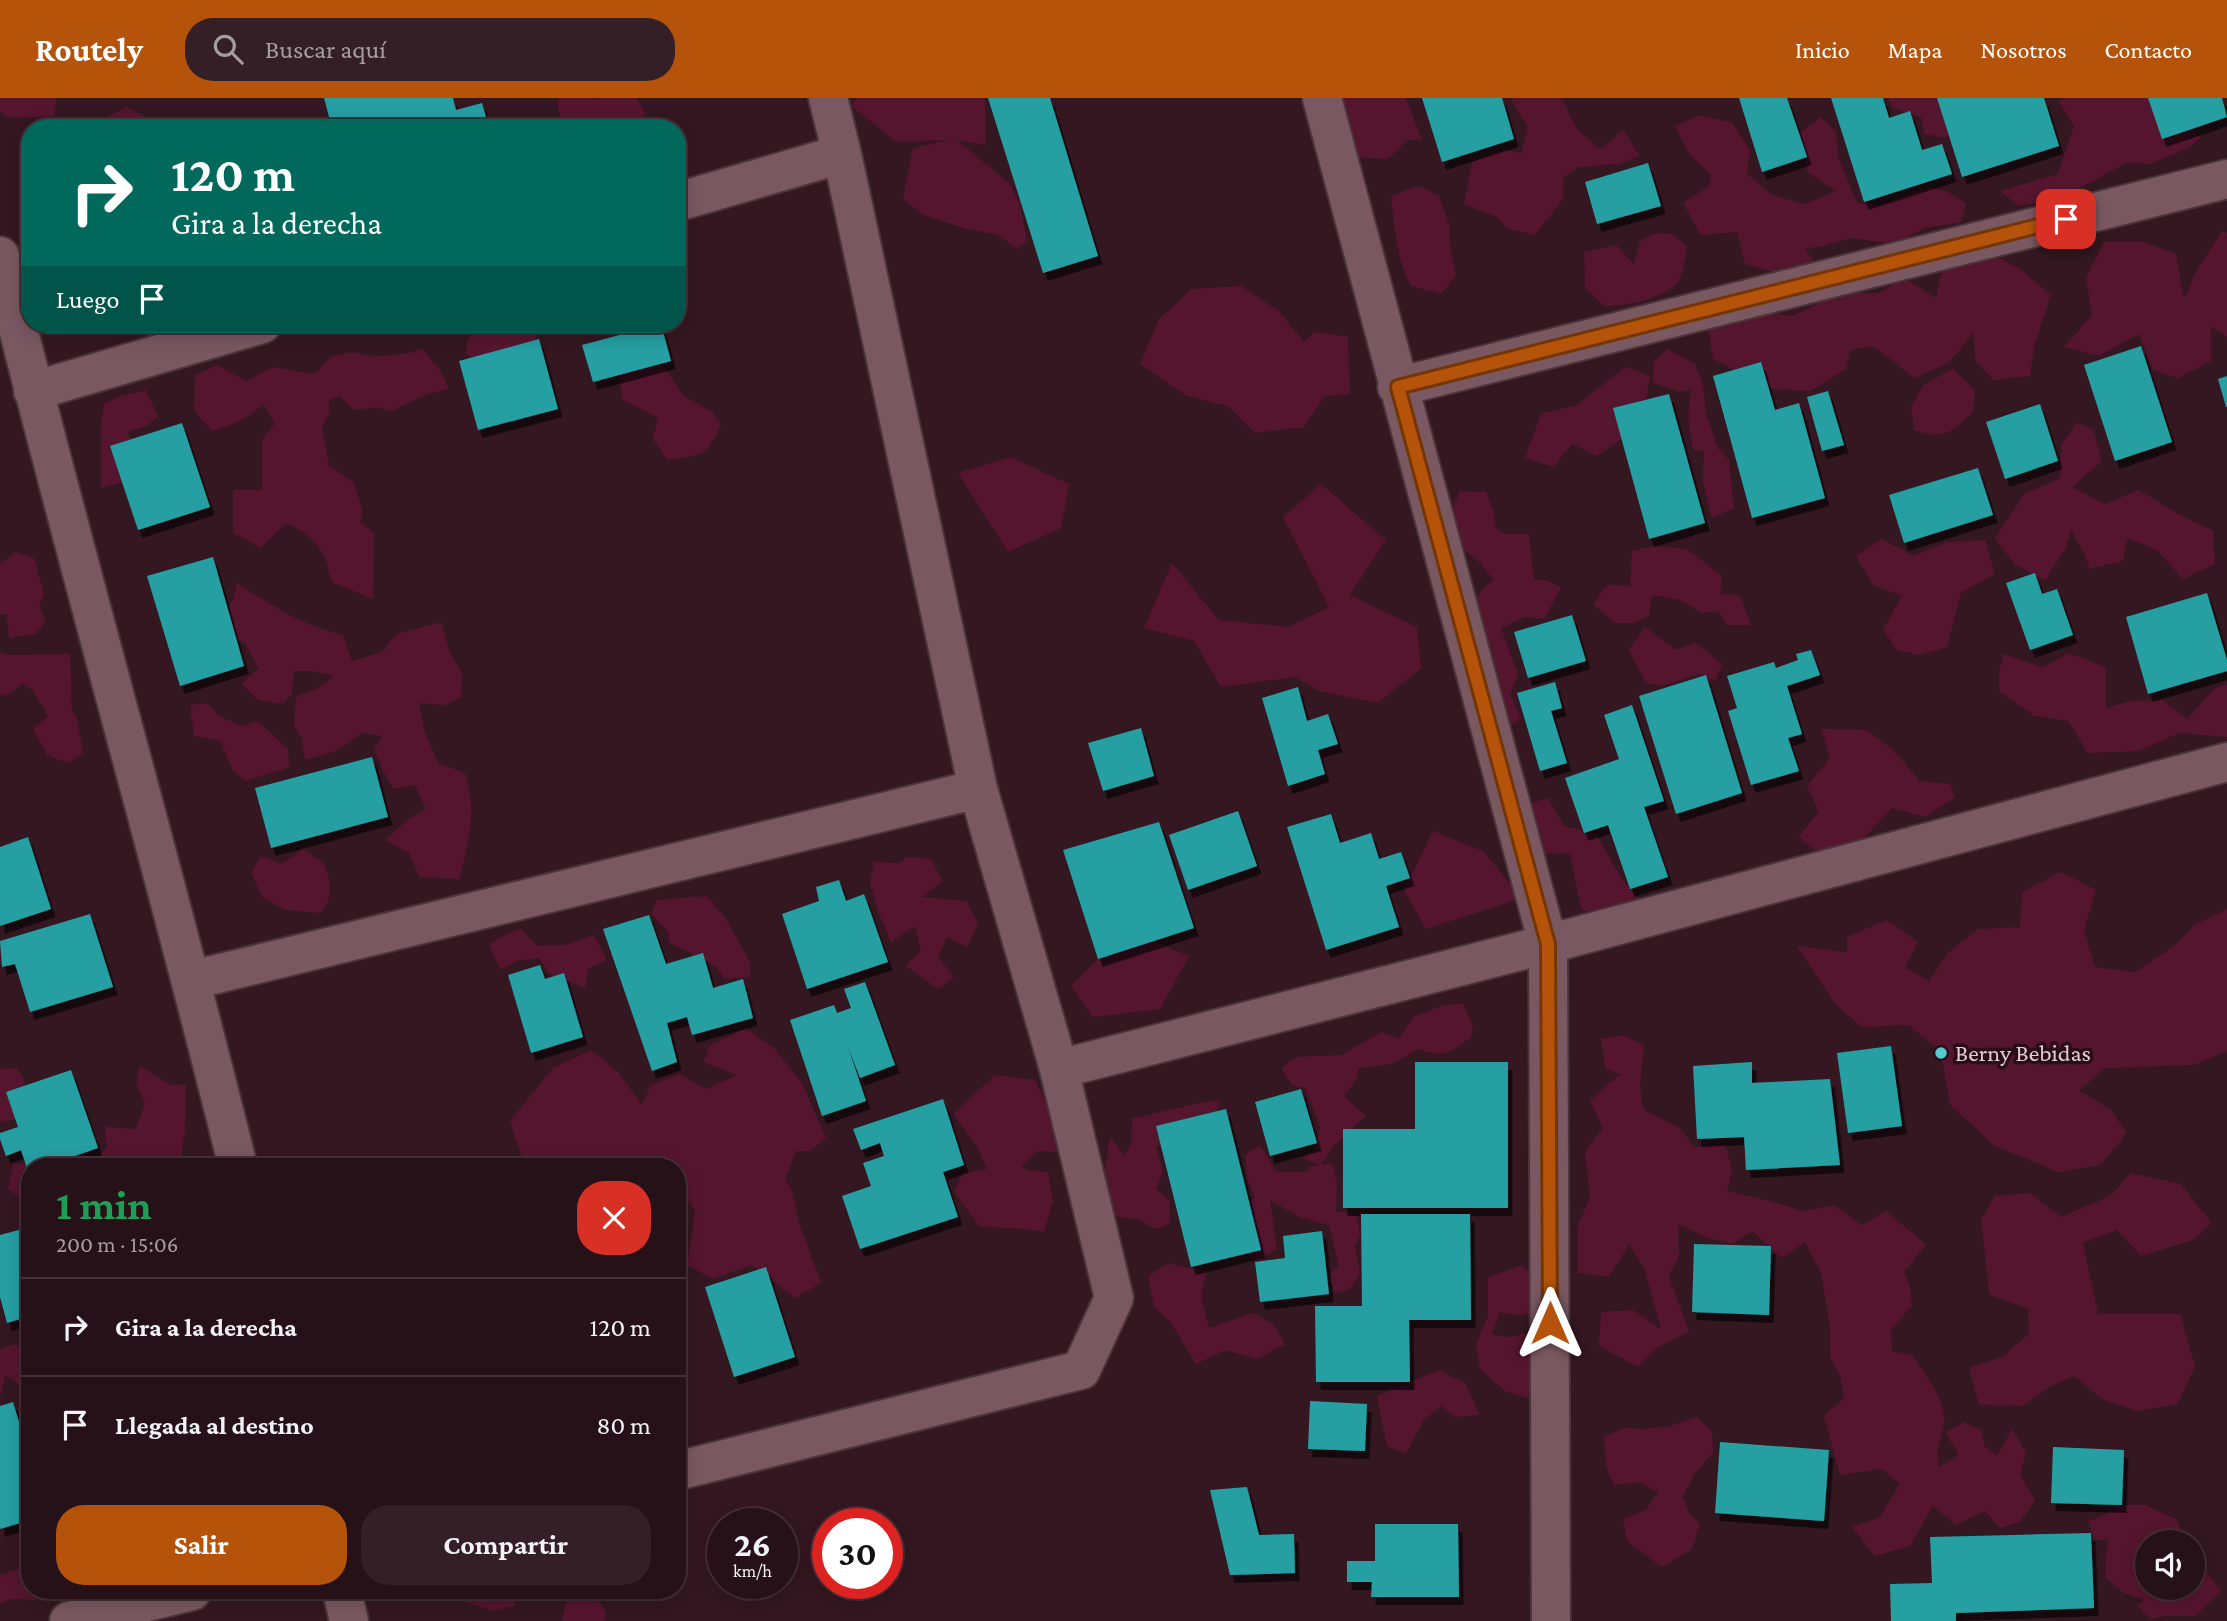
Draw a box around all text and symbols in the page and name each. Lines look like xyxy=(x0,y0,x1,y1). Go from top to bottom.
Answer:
search box xyxy=(185,18,675,81)
icon: search xyxy=(209,30,247,68)
text: Routely xyxy=(35,31,143,68)
text: Buscar aquí xyxy=(265,35,386,64)
text: Inicio xyxy=(1795,36,1850,63)
text: Mapa xyxy=(1888,36,1942,63)
text: Nosotros xyxy=(1980,36,2067,63)
text: Contacto xyxy=(2105,36,2192,63)
icon: right xyxy=(56,147,147,238)
text: 120 m xyxy=(171,147,295,202)
pin xyxy=(2036,189,2096,249)
icon: arrive xyxy=(2047,200,2085,238)
text: Gira a la derecha xyxy=(171,205,382,241)
icon: arrive xyxy=(133,280,171,318)
text: Luego xyxy=(56,285,119,314)
place label: Berny Bebidas xyxy=(1955,1039,2091,1066)
marker: Berny Bebidas xyxy=(1933,1045,1949,1061)
text: 1 min xyxy=(56,1181,152,1228)
button: close xyxy=(577,1181,651,1255)
text: 200 m · 15:06 xyxy=(56,1231,178,1257)
position arrow xyxy=(1513,1286,1587,1360)
icon: right xyxy=(56,1308,94,1346)
text: Gira a la derecha xyxy=(115,1313,297,1342)
text: 120 m xyxy=(590,1313,651,1342)
icon: arrive xyxy=(56,1406,94,1444)
text: Llegada al destino xyxy=(115,1411,314,1440)
text: 80 m xyxy=(597,1411,651,1440)
button: Salir xyxy=(56,1505,347,1585)
button: Compartir xyxy=(361,1505,651,1585)
speed limit sign: 30 xyxy=(812,1508,903,1599)
text: 26 xyxy=(734,1525,771,1564)
map controls xyxy=(2135,1530,2205,1600)
button: sound xyxy=(2135,1530,2205,1600)
text: km/h xyxy=(733,1561,772,1581)

